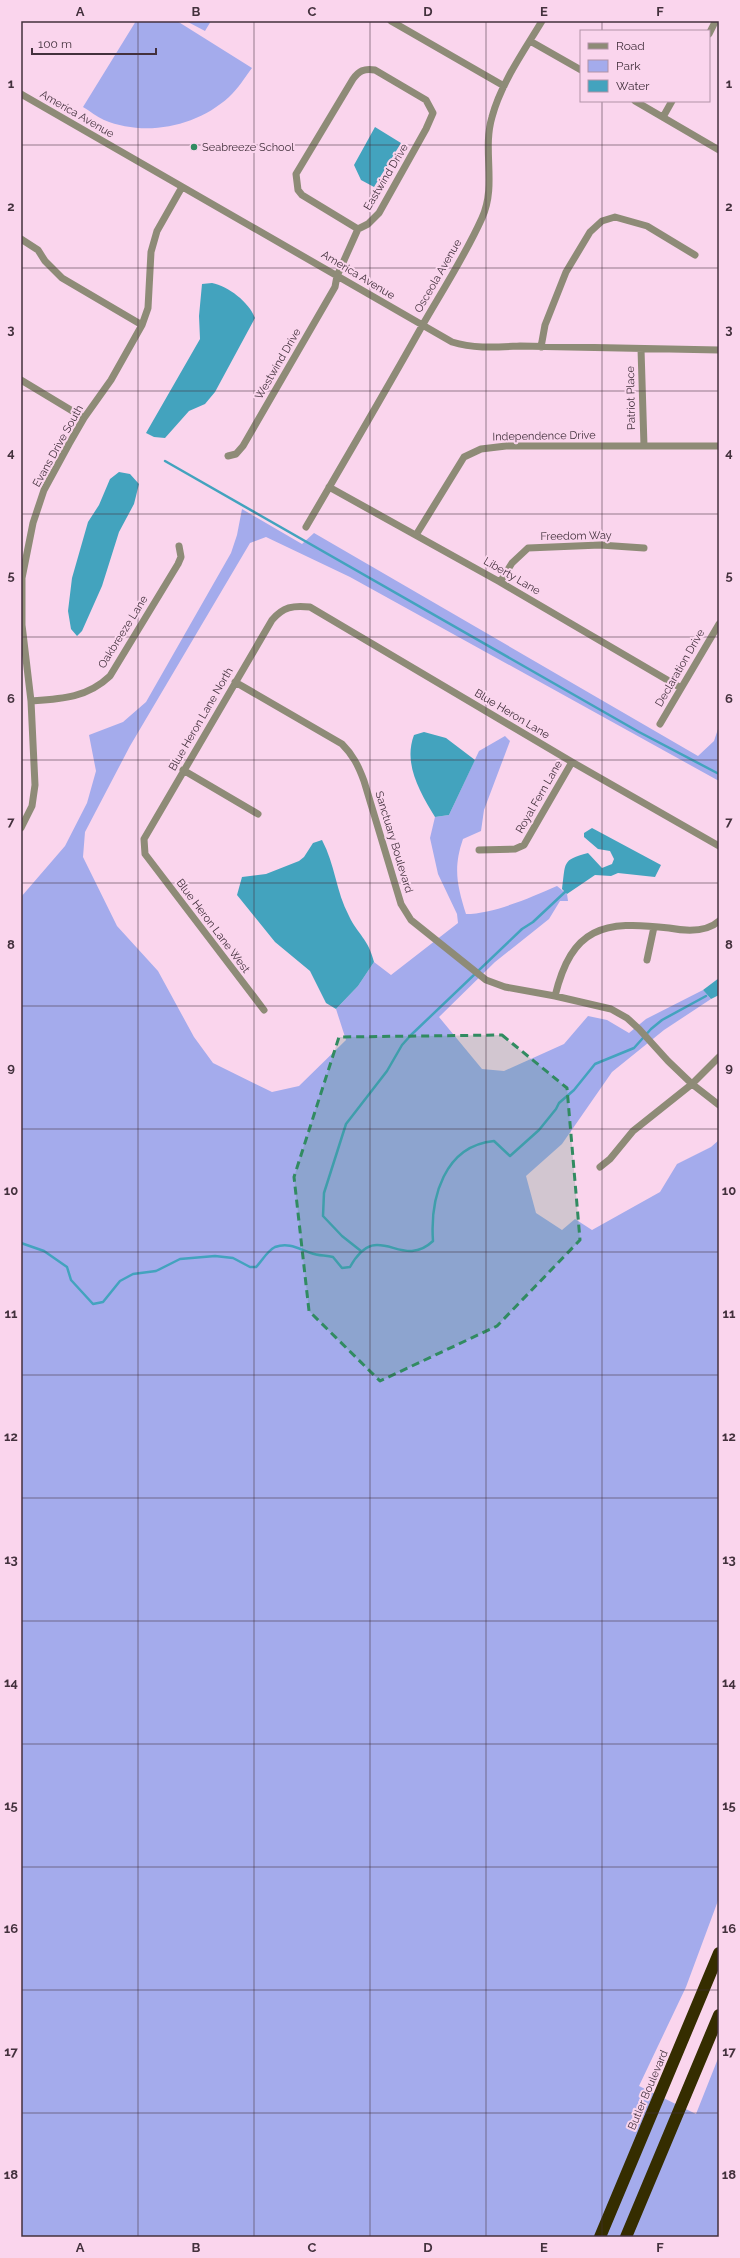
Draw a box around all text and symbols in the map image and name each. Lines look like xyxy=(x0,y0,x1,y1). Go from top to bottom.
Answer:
text: A xyxy=(76,4,85,19)
text: B xyxy=(192,4,201,19)
text: C xyxy=(308,4,317,19)
text: D xyxy=(423,4,433,19)
text: E xyxy=(540,4,548,19)
text: F xyxy=(656,4,664,19)
scale bar xyxy=(32,30,156,56)
legend xyxy=(580,30,710,102)
text: 100 m xyxy=(38,37,72,51)
text: Road xyxy=(616,39,645,53)
text: Park xyxy=(616,59,641,73)
text: 1 xyxy=(8,76,15,91)
text: 1 xyxy=(726,76,733,91)
text: Water xyxy=(616,79,650,93)
street label: America Avenue xyxy=(38,88,117,141)
place label: Seabreeze School xyxy=(202,141,294,154)
street label: Eastwind Drive xyxy=(361,141,411,213)
marker: Seabreeze School xyxy=(189,142,199,152)
text: 2 xyxy=(7,199,15,214)
text: 2 xyxy=(725,199,733,214)
street label: Osceola Avenue xyxy=(412,237,465,315)
street label: America Avenue xyxy=(319,248,398,302)
text: 3 xyxy=(7,322,15,337)
text: 3 xyxy=(725,322,733,337)
street label: Westwind Drive xyxy=(252,326,304,402)
street label: Patriot Place xyxy=(624,365,638,430)
street label: Evans Drive South xyxy=(30,403,86,489)
street label: Independence Drive xyxy=(492,429,596,443)
text: 4 xyxy=(7,445,15,460)
text: 4 xyxy=(725,445,733,460)
street label: Freedom Way xyxy=(540,529,612,543)
street label: Liberty Lane xyxy=(481,555,543,598)
text: 5 xyxy=(7,568,15,583)
text: 5 xyxy=(725,568,733,583)
street label: Oakbreeze Lane xyxy=(95,593,151,671)
street label: Declaration Drive xyxy=(653,627,708,709)
street label: Blue Heron Lane North xyxy=(166,665,236,773)
street label: Blue Heron Lane xyxy=(472,686,552,742)
text: 6 xyxy=(7,691,15,706)
text: 6 xyxy=(725,691,733,706)
street label: Royal Fern Lane xyxy=(513,758,565,836)
street label: Sanctuary Boulevard xyxy=(372,790,416,895)
text: 7 xyxy=(7,814,15,829)
text: 7 xyxy=(725,814,733,829)
street label: Blue Heron Lane West xyxy=(174,877,253,976)
text: 8 xyxy=(7,937,15,952)
text: 8 xyxy=(725,937,733,952)
text: 9 xyxy=(7,1060,15,1075)
text: 9 xyxy=(725,1060,733,1075)
text: 10 xyxy=(4,1183,18,1198)
text: 10 xyxy=(722,1183,736,1198)
text: 11 xyxy=(5,1306,18,1321)
text: 11 xyxy=(723,1306,736,1321)
text: 12 xyxy=(4,1429,18,1444)
text: 12 xyxy=(722,1429,736,1444)
text: 13 xyxy=(4,1552,18,1567)
text: 13 xyxy=(722,1552,736,1567)
text: 14 xyxy=(4,1675,18,1690)
text: 14 xyxy=(722,1675,736,1690)
text: 15 xyxy=(4,1798,18,1813)
text: 15 xyxy=(722,1798,736,1813)
text: 16 xyxy=(4,1921,18,1936)
text: 16 xyxy=(722,1921,736,1936)
text: 17 xyxy=(4,2044,19,2059)
text: 17 xyxy=(722,2044,737,2059)
street label: Butler Boulevard xyxy=(625,2048,671,2132)
text: 18 xyxy=(4,2167,18,2182)
text: 18 xyxy=(722,2167,736,2182)
text: A xyxy=(76,2240,85,2255)
text: B xyxy=(192,2240,201,2255)
text: C xyxy=(308,2240,317,2255)
text: D xyxy=(423,2240,433,2255)
text: E xyxy=(540,2240,548,2255)
text: F xyxy=(656,2240,664,2255)

